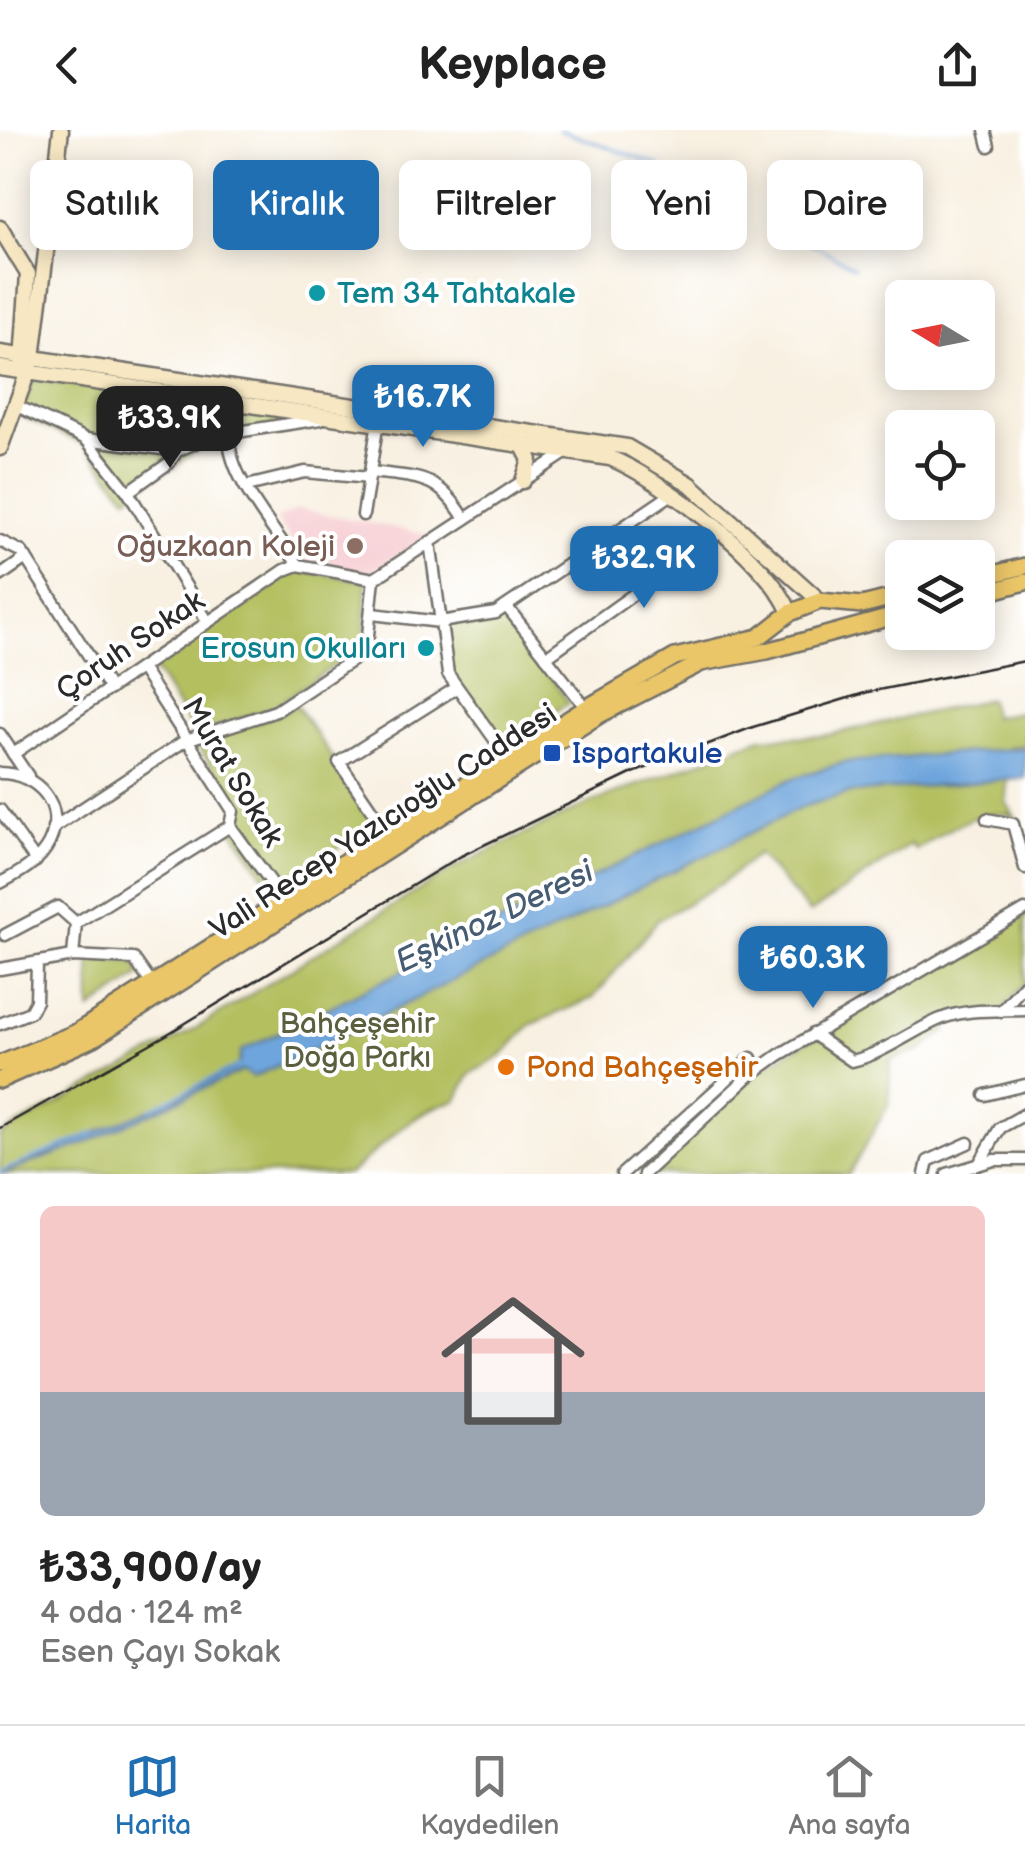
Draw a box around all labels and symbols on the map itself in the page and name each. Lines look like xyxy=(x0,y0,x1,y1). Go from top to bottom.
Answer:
place label: Tem 34 Tahtakale xyxy=(337,276,576,312)
north arrow xyxy=(885,280,995,390)
marker: Tem 34 Tahtakale xyxy=(306,282,328,304)
pin: ₺16.7K xyxy=(342,365,504,450)
pin: ₺33.9K xyxy=(89,386,251,471)
pin: ₺32.9K xyxy=(563,526,725,611)
place label: Oğuzkaan Koleji xyxy=(116,529,335,565)
marker: Oğuzkaan Koleji xyxy=(344,535,366,557)
street label: Çoruh Sokak xyxy=(50,583,212,709)
place label: Erosun Okulları xyxy=(200,631,406,667)
marker: Erosun Okulları xyxy=(415,637,437,659)
street label: Murat Sokak xyxy=(174,691,291,854)
street label: Vali Recep Yazıcıoğlu Caddesi xyxy=(203,696,564,948)
place label: Ispartakule xyxy=(572,736,722,772)
marker: Ispartakule xyxy=(541,742,563,764)
water label: Eşkinoz Deresi xyxy=(389,852,601,982)
pin: ₺60.3K xyxy=(732,926,894,1011)
park label: Bahçeşehir Doğa Parkı xyxy=(279,1006,436,1076)
place label: Pond Bahçeşehir xyxy=(526,1050,759,1086)
marker: Pond Bahçeşehir xyxy=(495,1056,517,1078)

